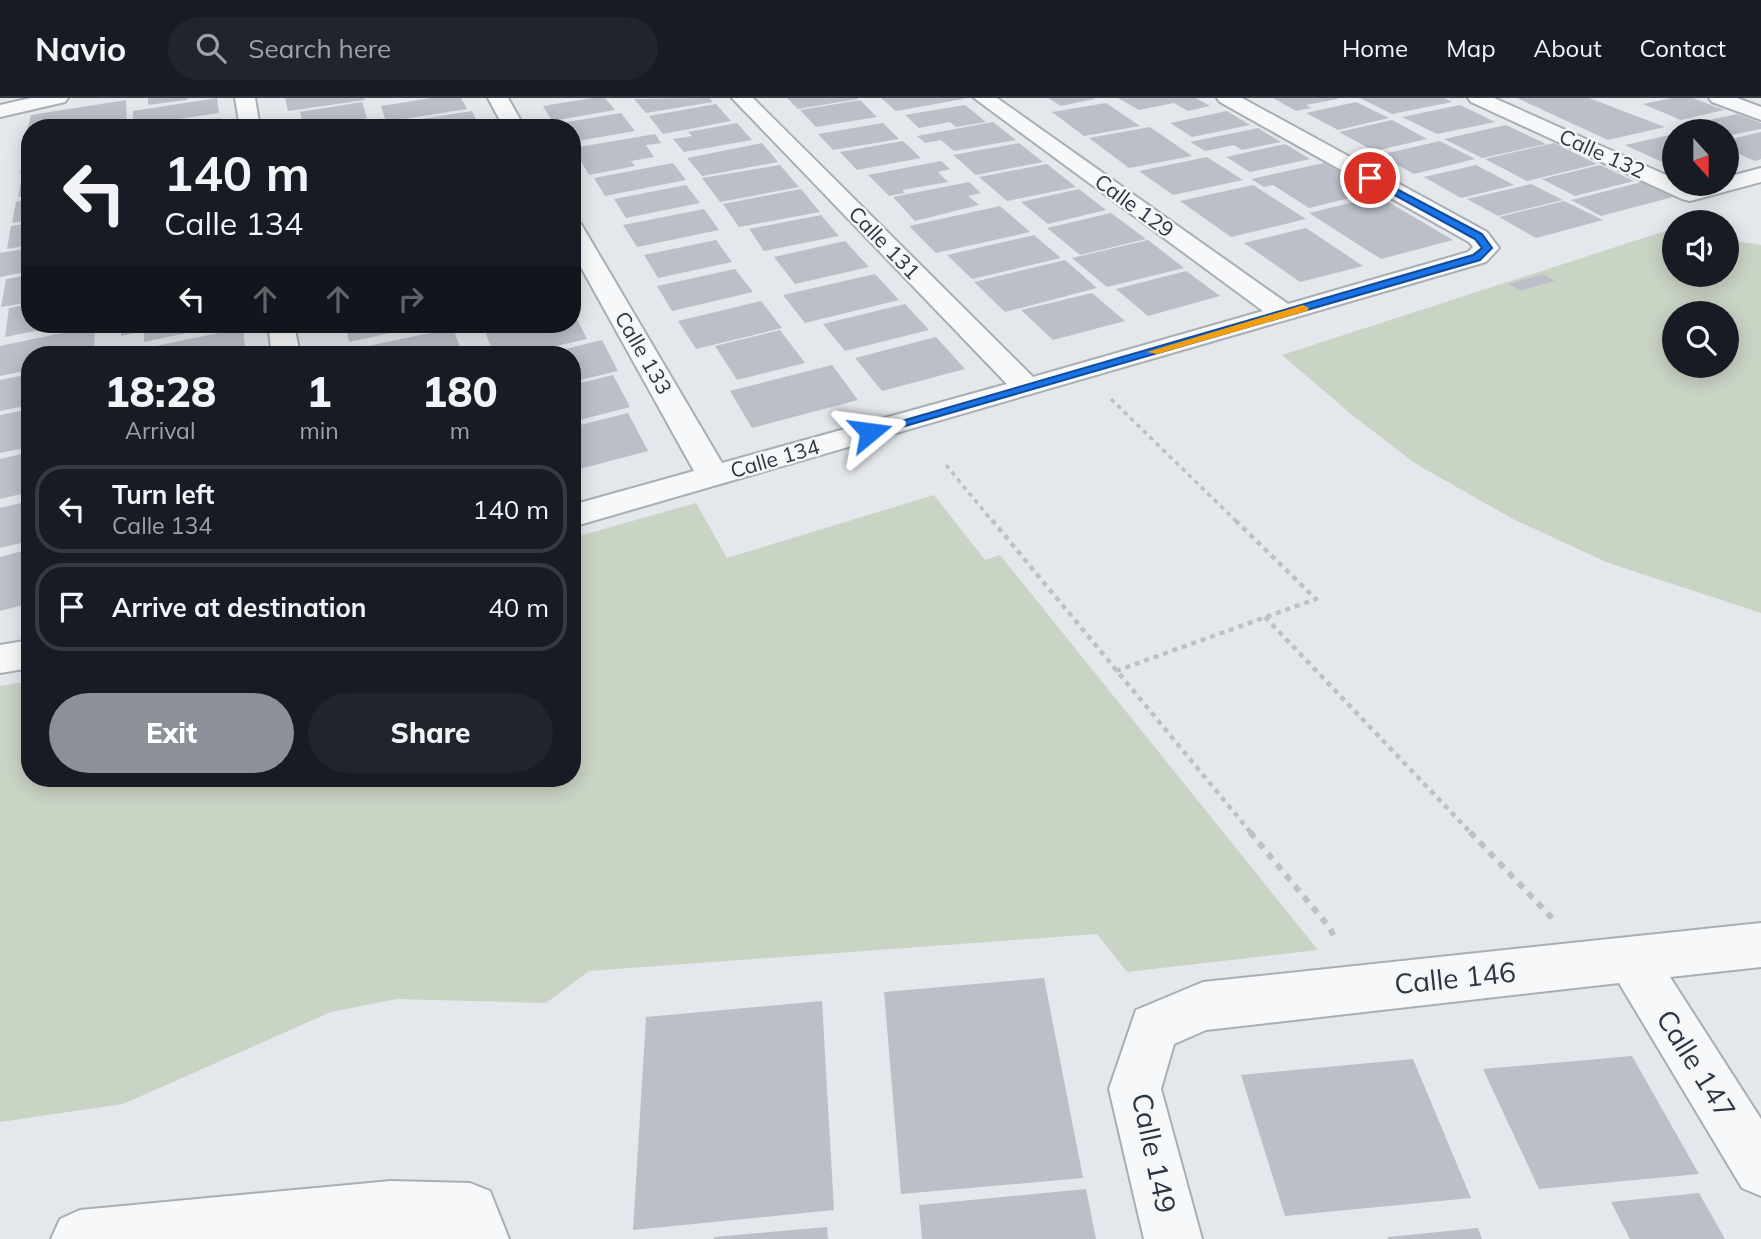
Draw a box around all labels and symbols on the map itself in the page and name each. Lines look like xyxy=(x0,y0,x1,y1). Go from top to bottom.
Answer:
north arrow xyxy=(1662,119,1740,196)
street label: Calle 132 xyxy=(1555,123,1649,184)
pin xyxy=(1340,148,1400,208)
street label: Calle 129 xyxy=(1090,168,1179,243)
street label: Calle 131 xyxy=(844,200,926,284)
street label: Calle 133 xyxy=(610,306,678,399)
position arrow xyxy=(833,395,907,469)
street label: Calle 134 xyxy=(727,433,823,483)
street label: Calle 146 xyxy=(1393,954,1517,1001)
street label: Calle 147 xyxy=(1649,1003,1744,1125)
street label: Calle 149 xyxy=(1125,1090,1184,1216)

